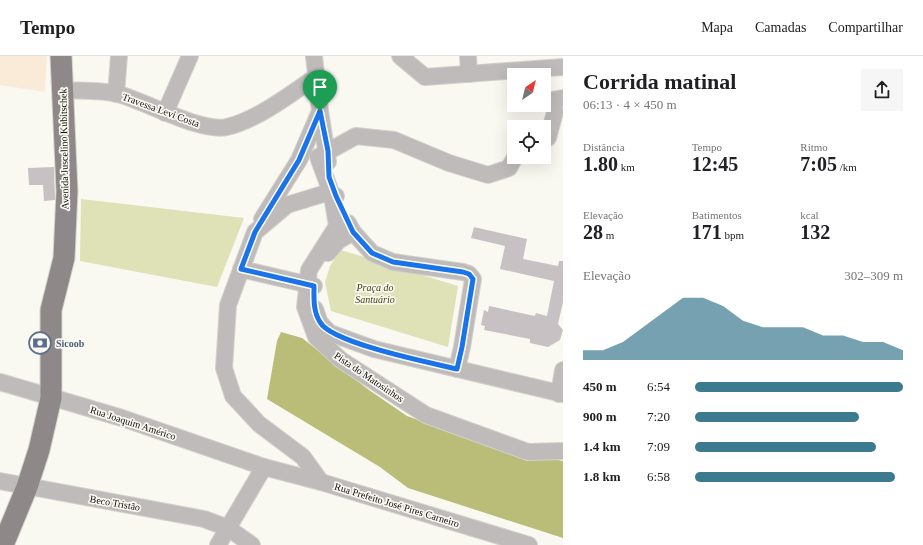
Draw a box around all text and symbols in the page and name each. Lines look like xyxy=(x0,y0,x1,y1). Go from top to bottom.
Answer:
text: Tempo xyxy=(20,17,75,38)
text: Mapa xyxy=(701,20,733,35)
text: Camadas xyxy=(755,20,806,35)
text: Compartilhar xyxy=(828,20,903,35)
north arrow xyxy=(507,68,551,112)
map controls xyxy=(507,68,551,164)
text: Corrida matinal xyxy=(583,69,736,94)
button: share xyxy=(861,69,903,111)
pin xyxy=(303,70,337,111)
icon: arrive xyxy=(309,76,331,98)
street label: Avenida Juscelino Kubitschek xyxy=(57,88,71,210)
street label: Travessa Levi Costa xyxy=(121,91,202,129)
text: 06:13 · 4 × 450 m xyxy=(583,97,677,112)
button: locate xyxy=(507,120,551,164)
text: Distância xyxy=(583,141,625,153)
text: Tempo xyxy=(692,141,722,153)
text: Ritmo xyxy=(800,141,828,153)
text: 1.80 xyxy=(583,153,618,175)
text: 12:45 xyxy=(692,153,738,175)
text: 7:05 xyxy=(800,153,837,175)
text: km xyxy=(618,161,635,173)
text: /km xyxy=(837,161,857,173)
text: Elevação xyxy=(583,209,623,221)
text: Batimentos xyxy=(692,209,742,221)
text: kcal xyxy=(800,209,819,221)
text: 28 xyxy=(583,221,603,243)
text: 171 xyxy=(692,221,722,243)
text: 132 xyxy=(800,221,830,243)
text: m xyxy=(603,229,614,241)
text: bpm xyxy=(722,229,744,241)
text: Elevação xyxy=(583,268,631,283)
text: 302–309 m xyxy=(844,268,903,283)
park label: Praça do Santuário xyxy=(355,282,395,305)
bank icon: Sicoob xyxy=(27,330,53,356)
place label: Sicoob xyxy=(56,338,85,349)
street label: Pista do Matosinhos xyxy=(332,350,406,404)
text: 450 m xyxy=(583,379,617,394)
text: 6:54 xyxy=(647,379,670,394)
street label: Rua Joaquim Américo xyxy=(89,404,177,442)
text: 900 m xyxy=(583,409,617,424)
text: 7:20 xyxy=(647,409,670,424)
text: 1.4 km xyxy=(583,439,621,454)
text: 7:09 xyxy=(647,439,670,454)
text: 1.8 km xyxy=(583,469,621,484)
text: 6:58 xyxy=(647,469,670,484)
street label: Rua Prefeito José Pires Carneiro xyxy=(333,481,461,529)
street label: Beco Tristão xyxy=(89,493,141,513)

